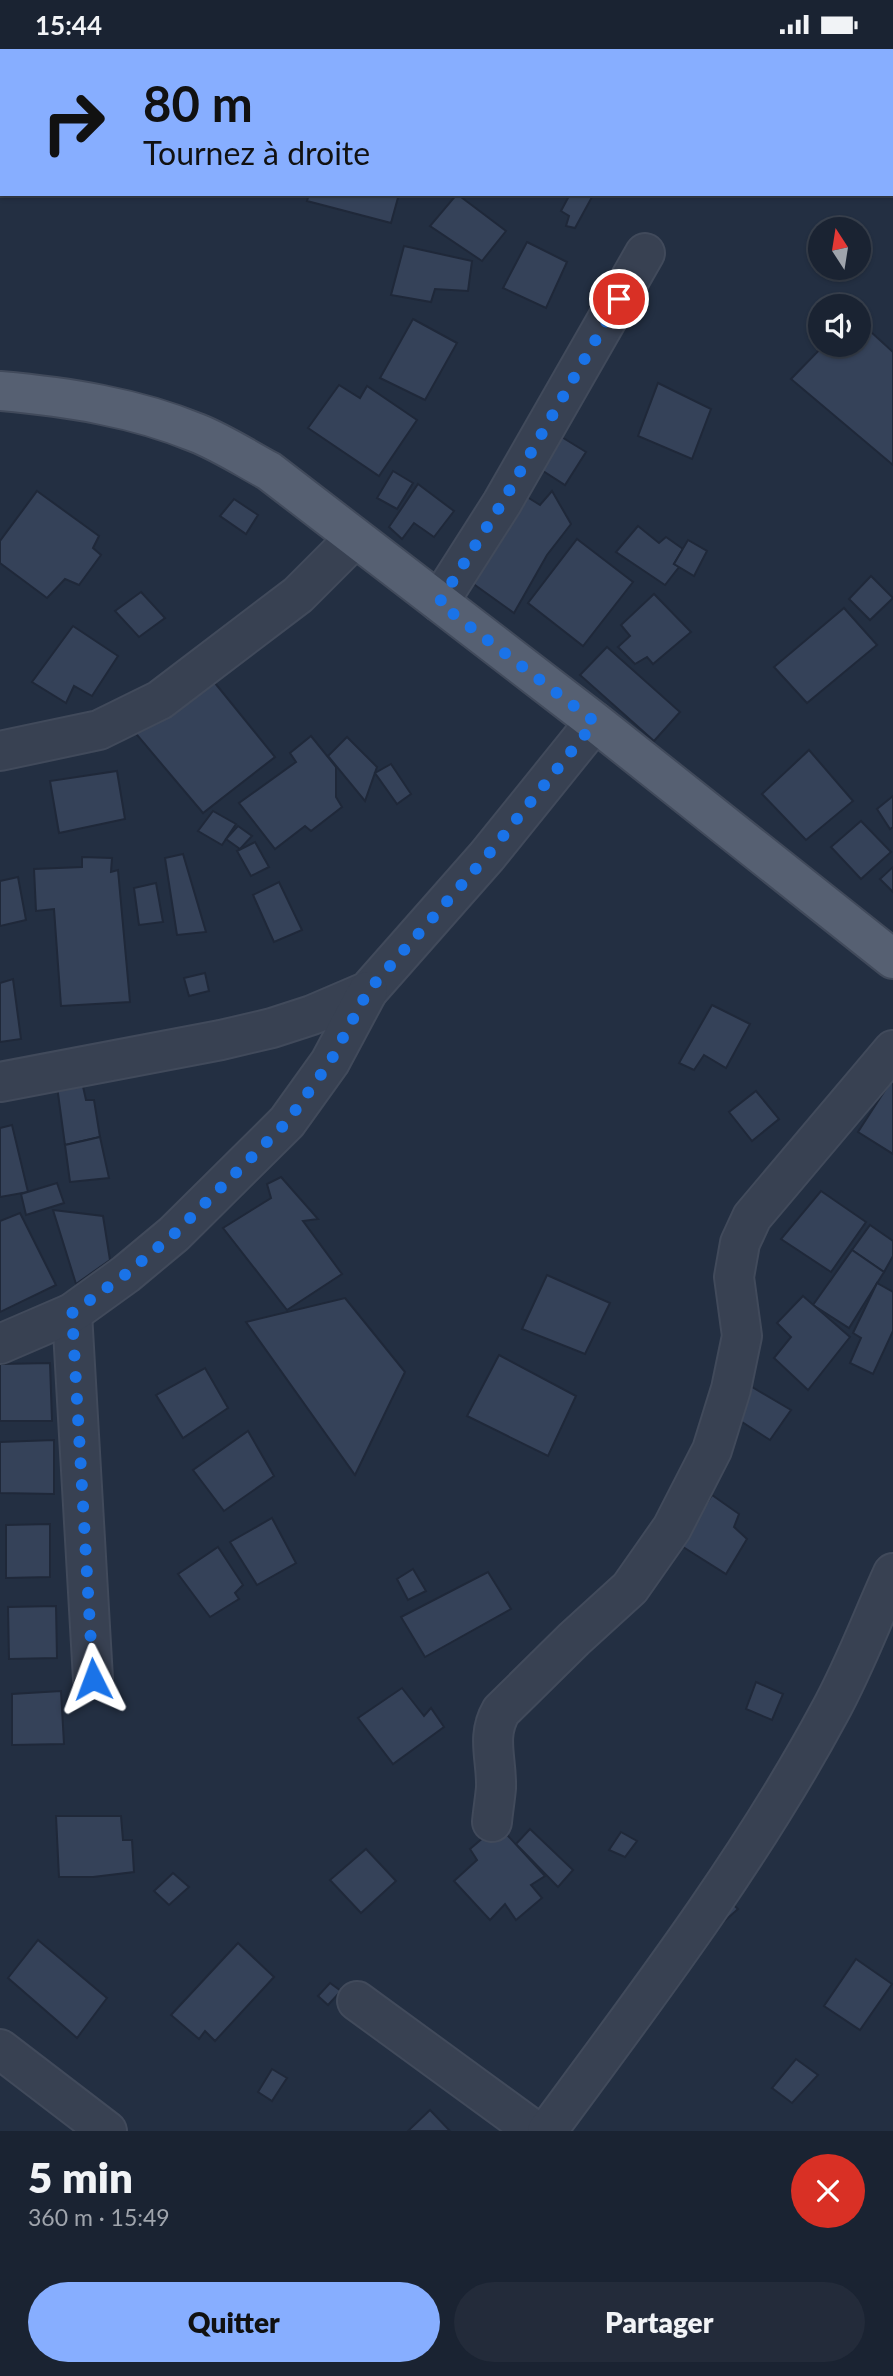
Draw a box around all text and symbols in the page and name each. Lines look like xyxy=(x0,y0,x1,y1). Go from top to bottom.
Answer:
text: 15:44 xyxy=(35,9,102,41)
text: 80 m xyxy=(143,74,253,132)
icon: right xyxy=(28,77,119,168)
text: Tournez à droite xyxy=(143,133,370,172)
north arrow xyxy=(808,217,872,280)
map controls xyxy=(808,217,871,357)
pin xyxy=(589,269,649,329)
icon: arrive xyxy=(600,280,638,318)
button: sound xyxy=(808,294,871,357)
position arrow xyxy=(56,1642,130,1716)
text: 5 min xyxy=(28,2152,133,2202)
button: close xyxy=(791,2154,865,2228)
text: 360 m · 15:49 xyxy=(28,2203,170,2231)
button: Quitter xyxy=(28,2282,440,2362)
button: Partager xyxy=(454,2282,865,2362)

